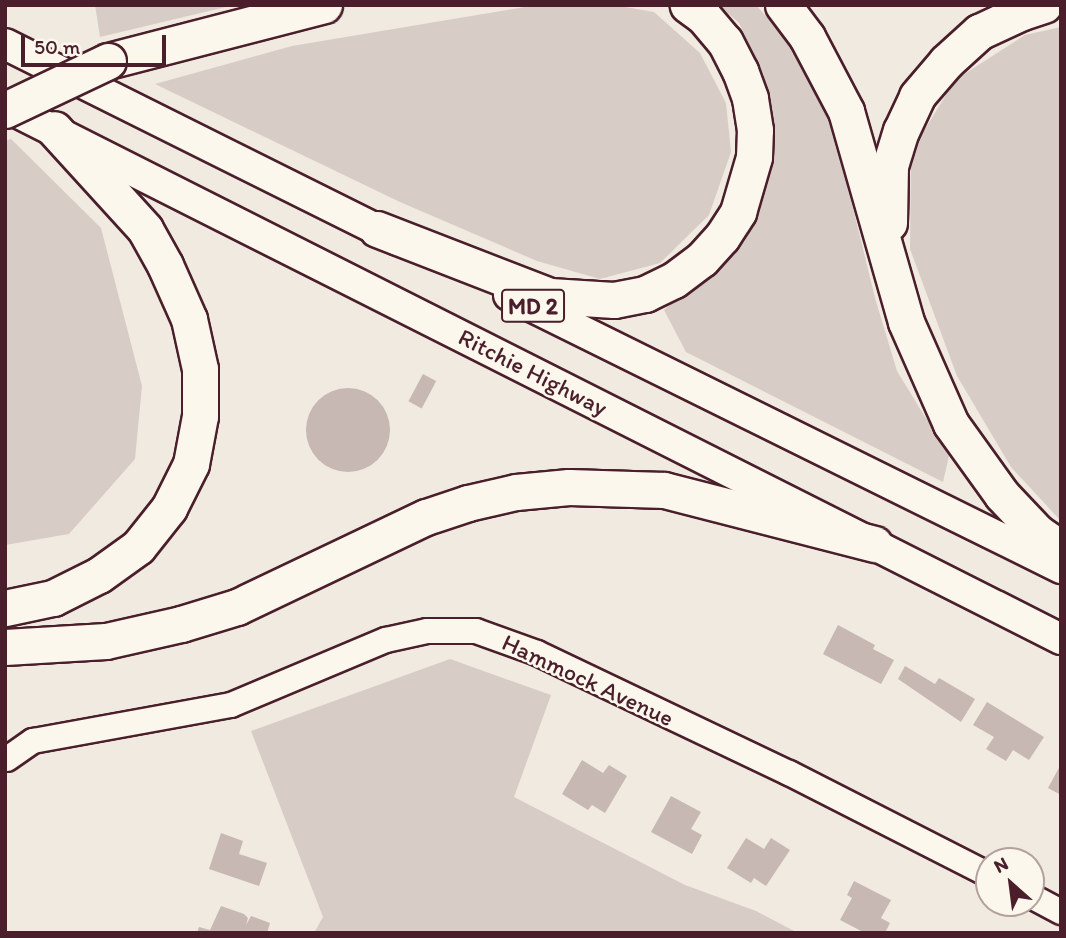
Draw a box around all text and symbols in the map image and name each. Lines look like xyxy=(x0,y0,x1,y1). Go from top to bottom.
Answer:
scale bar xyxy=(24,21,170,65)
text: 50 m xyxy=(34,34,80,59)
road number: MD 2 xyxy=(500,286,566,326)
street label: Ritchie Highway xyxy=(454,322,612,422)
street label: Hammock Avenue xyxy=(498,628,678,732)
north arrow xyxy=(975,847,1045,917)
text: N xyxy=(990,852,1012,878)

